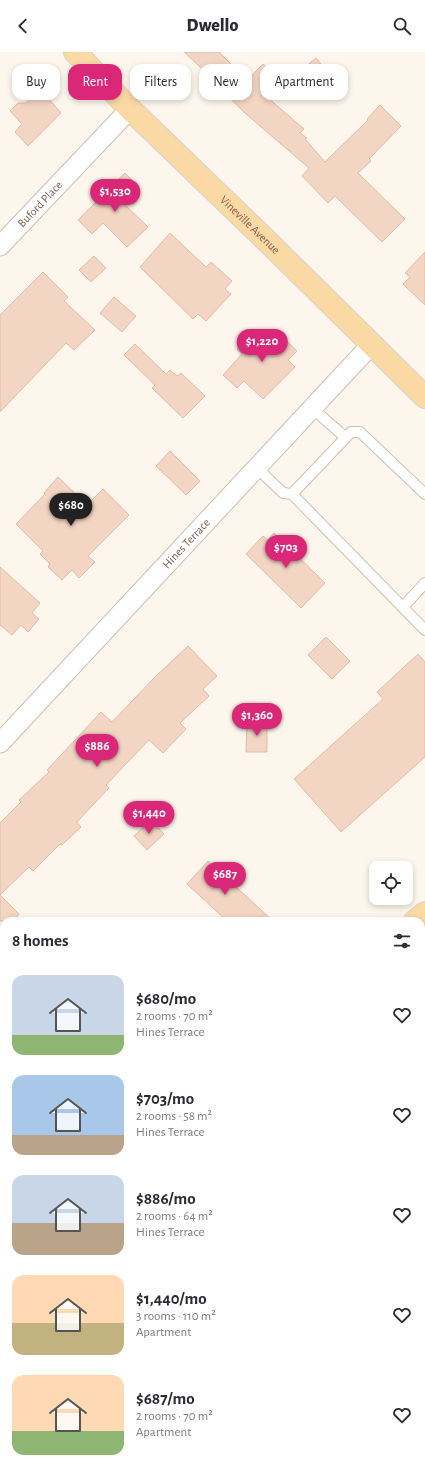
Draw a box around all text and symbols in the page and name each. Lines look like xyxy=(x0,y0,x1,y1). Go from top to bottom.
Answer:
icon: back xyxy=(12,15,34,37)
icon: search xyxy=(391,15,413,37)
text: Dwello xyxy=(187,17,238,35)
chip: Buy xyxy=(12,64,60,100)
chip: Rent xyxy=(68,64,122,100)
chip: Filters xyxy=(130,64,191,100)
chip: New xyxy=(199,64,252,100)
chip: Apartment xyxy=(260,64,348,100)
street label: Buford Place xyxy=(15,179,64,229)
pin: $1,530 xyxy=(82,179,148,213)
text: $1,530 xyxy=(99,185,131,198)
street label: Vineville Avenue xyxy=(218,193,282,256)
pin: $1,220 xyxy=(229,329,295,363)
text: $1,220 xyxy=(246,335,278,348)
pin: $680 xyxy=(47,493,95,527)
text: $680 xyxy=(58,499,84,512)
street label: Hines Terrace xyxy=(160,516,212,571)
pin: $703 xyxy=(262,535,310,569)
text: $703 xyxy=(274,541,298,554)
pin: $1,360 xyxy=(224,703,290,737)
text: $1,360 xyxy=(241,709,273,722)
pin: $886 xyxy=(73,734,121,768)
text: $886 xyxy=(85,740,109,753)
pin: $1,440 xyxy=(116,801,182,835)
text: $1,440 xyxy=(132,807,166,820)
map controls xyxy=(369,861,413,905)
button: locate xyxy=(369,861,413,905)
pin: $687 xyxy=(201,862,249,896)
text: $687 xyxy=(213,868,237,881)
icon: filters xyxy=(391,930,413,952)
text: 8 homes xyxy=(12,932,69,949)
text: $680/mo xyxy=(136,990,196,1007)
icon: home xyxy=(44,991,92,1039)
icon: heart xyxy=(391,1004,413,1026)
text: 2 rooms · 70 m² xyxy=(136,1010,213,1023)
text: Hines Terrace xyxy=(136,1026,204,1039)
text: $703/mo xyxy=(136,1090,194,1107)
icon: home xyxy=(44,1091,92,1139)
icon: heart xyxy=(391,1104,413,1126)
text: 2 rooms · 58 m² xyxy=(136,1110,212,1123)
text: Hines Terrace xyxy=(136,1126,204,1139)
text: $886/mo xyxy=(136,1190,196,1207)
icon: home xyxy=(44,1191,92,1239)
icon: heart xyxy=(391,1204,413,1226)
text: 2 rooms · 64 m² xyxy=(136,1210,213,1223)
text: Hines Terrace xyxy=(136,1226,204,1239)
text: $1,440/mo xyxy=(136,1290,207,1307)
icon: home xyxy=(44,1291,92,1339)
icon: heart xyxy=(391,1304,413,1326)
text: 3 rooms · 110 m² xyxy=(136,1310,216,1323)
text: Apartment xyxy=(136,1326,191,1339)
text: $687/mo xyxy=(136,1390,195,1407)
icon: home xyxy=(44,1391,92,1439)
icon: heart xyxy=(391,1404,413,1426)
text: 2 rooms · 70 m² xyxy=(136,1410,213,1423)
text: Apartment xyxy=(136,1426,191,1439)

